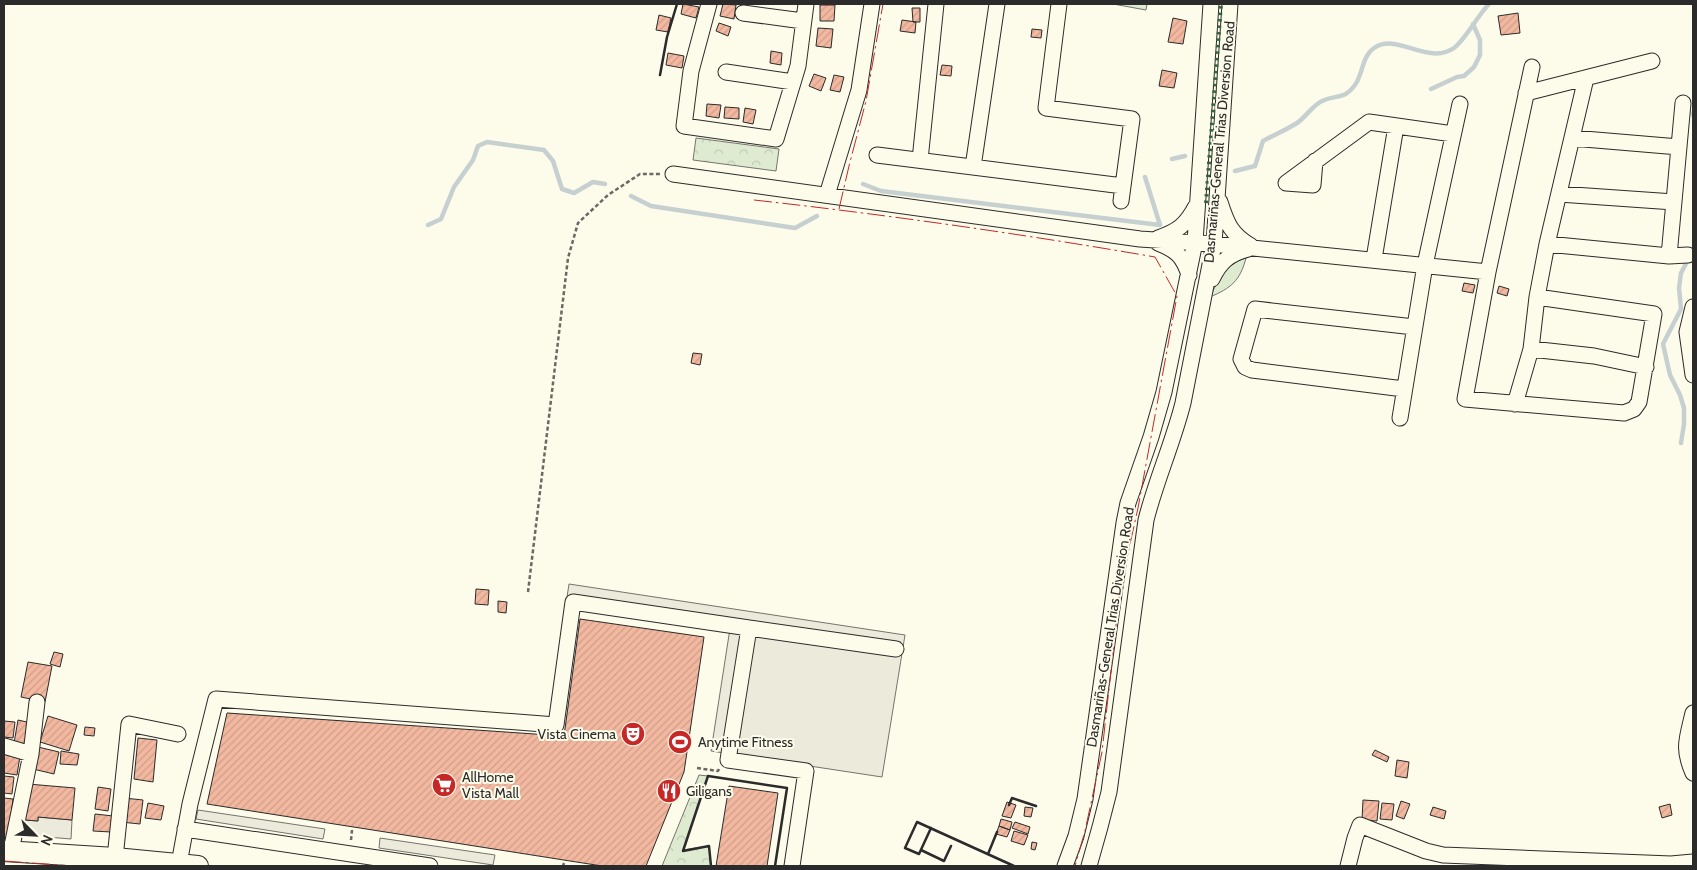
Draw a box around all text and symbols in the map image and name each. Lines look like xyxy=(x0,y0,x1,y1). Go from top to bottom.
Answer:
street label: Dasmariñas-General Trias Diversion Road xyxy=(1199,20,1239,264)
street label: Dasmariñas-General Trias Diversion Road xyxy=(1082,506,1138,748)
theatre icon: Vista Cinema xyxy=(620,721,646,747)
place label: Vista Cinema xyxy=(537,725,616,743)
sports icon: Anytime Fitness xyxy=(667,729,693,755)
place label: Anytime Fitness xyxy=(698,733,793,751)
place label: AllHome Vista Mall xyxy=(462,768,520,802)
supermarket icon: AllHome Vista Mall xyxy=(431,772,457,798)
restaurant icon: Giligans xyxy=(656,778,682,804)
place label: Giligans xyxy=(686,782,732,800)
north arrow xyxy=(10,810,60,860)
text: N xyxy=(37,832,57,848)

